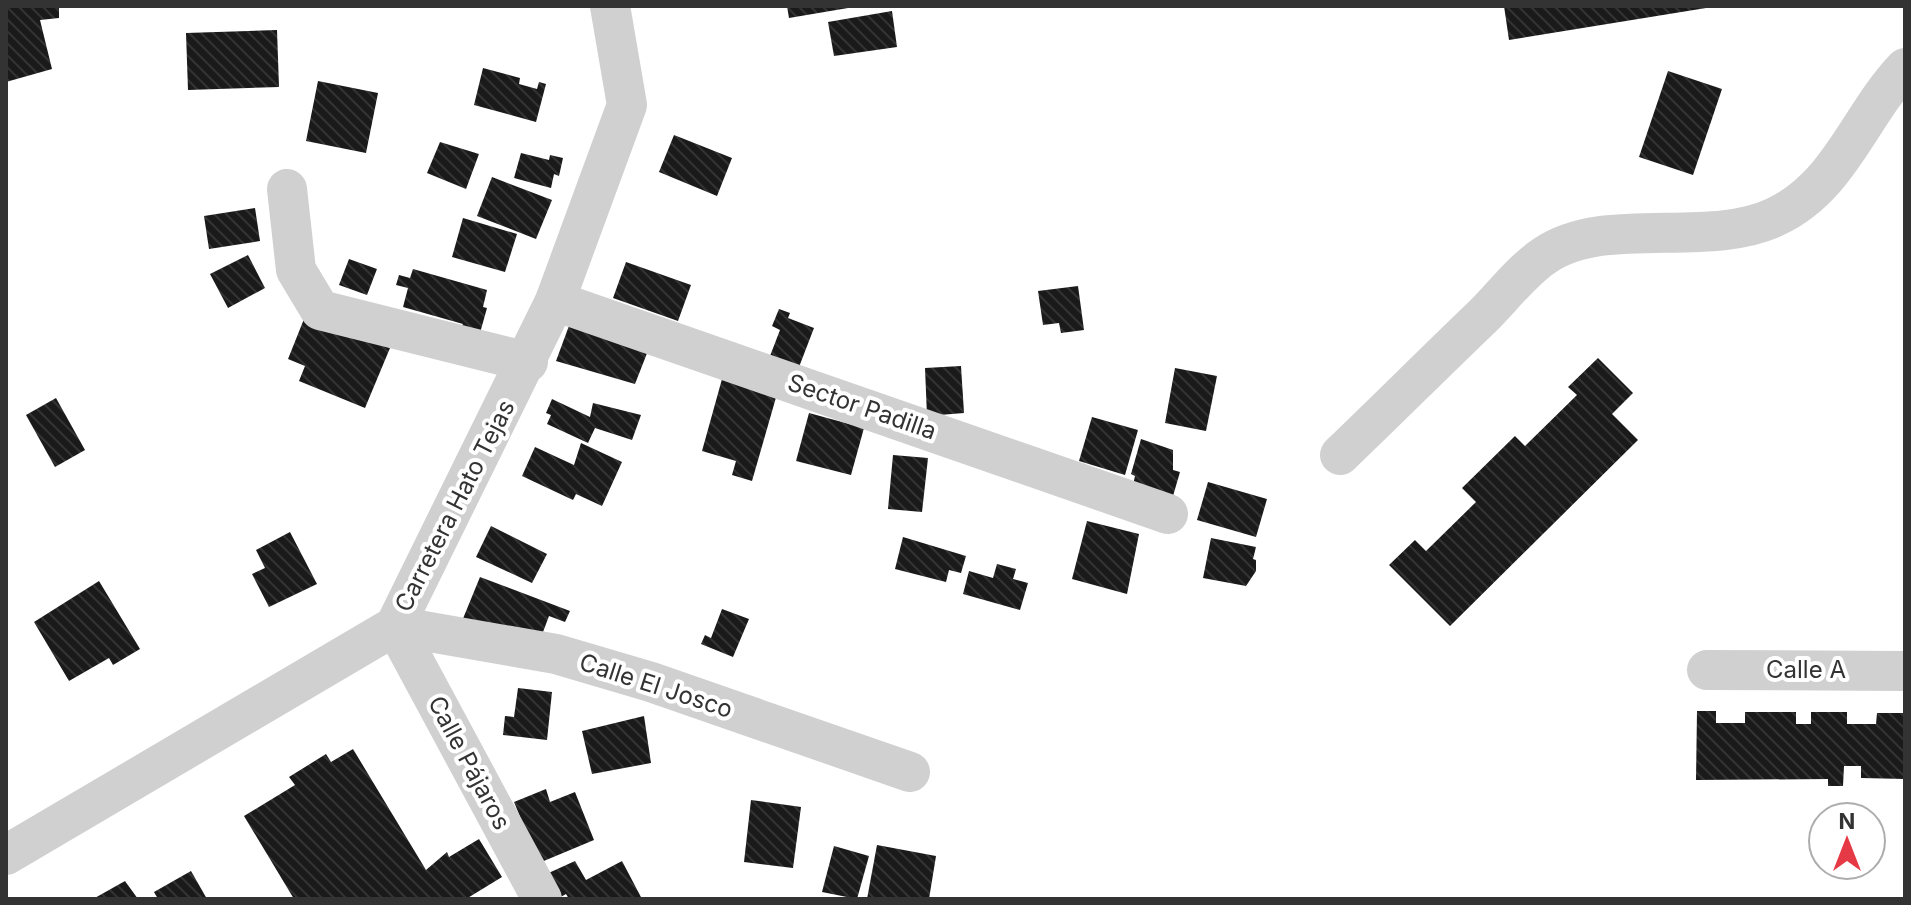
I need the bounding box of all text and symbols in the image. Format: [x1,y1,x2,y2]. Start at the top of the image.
street label: Sector Padilla [784,368,940,446]
street label: Carretera Hato Tejas [389,395,520,616]
street label: Calle El Josco [576,647,736,724]
street label: Calle A [1766,655,1846,684]
street label: Calle Pájaros [422,691,517,835]
north arrow [1807,801,1887,881]
text: N [1839,808,1855,834]

